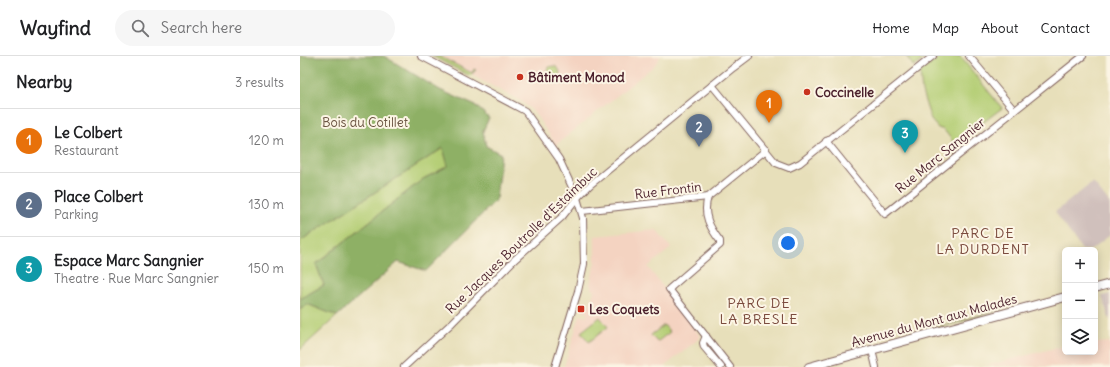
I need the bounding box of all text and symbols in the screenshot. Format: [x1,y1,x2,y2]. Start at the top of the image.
search box [115,10,395,46]
text: Wayfind [20,16,91,40]
icon: search [129,17,151,39]
text: Search here [161,18,242,37]
text: Home [872,19,910,37]
text: Map [932,19,959,37]
text: About [981,19,1019,37]
text: Contact [1041,19,1090,37]
place label: Bâtiment Monod [528,69,625,86]
text: Nearby [16,71,72,93]
marker: Bâtiment Monod [515,72,525,82]
text: 3 results [235,74,284,91]
place label: Coccinelle [815,84,874,101]
marker: Coccinelle [802,87,812,97]
pin: 1 [756,90,782,123]
street label: Rue Marc Sangnier [892,113,989,197]
park label: Bois du Cotillet [322,114,409,131]
pin: 2 [686,114,712,147]
pin: 3 [892,120,918,153]
text: Le Colbert [54,123,122,142]
text: 1 [26,132,32,149]
text: 120 m [249,132,284,149]
text: Restaurant [54,142,119,159]
street label: Rue Jacques Boutrolle d'Estaimbuc [442,163,601,317]
street label: Rue Frontin [634,178,703,203]
text: Place Colbert [54,187,143,206]
text: 2 [25,196,33,213]
text: 130 m [248,196,284,213]
text: Parking [54,206,99,223]
district label: PARC DE LA DURDENT [936,224,1030,258]
your location [778,233,798,253]
map controls [1062,247,1098,355]
button: + [1062,247,1098,283]
text: Espace Marc Sangnier [54,251,204,270]
text: 3 [25,260,33,277]
text: 150 m [248,260,284,277]
text: Theatre · Rue Marc Sangnier [54,270,219,287]
button: − [1062,283,1098,319]
street label: Avenue du Mont aux Malades [849,290,1019,351]
district label: PARC DE LA BRESLE [720,294,798,328]
place label: Les Coquets [589,301,660,318]
marker: Les Coquets [576,304,586,314]
button: layers [1062,319,1098,355]

